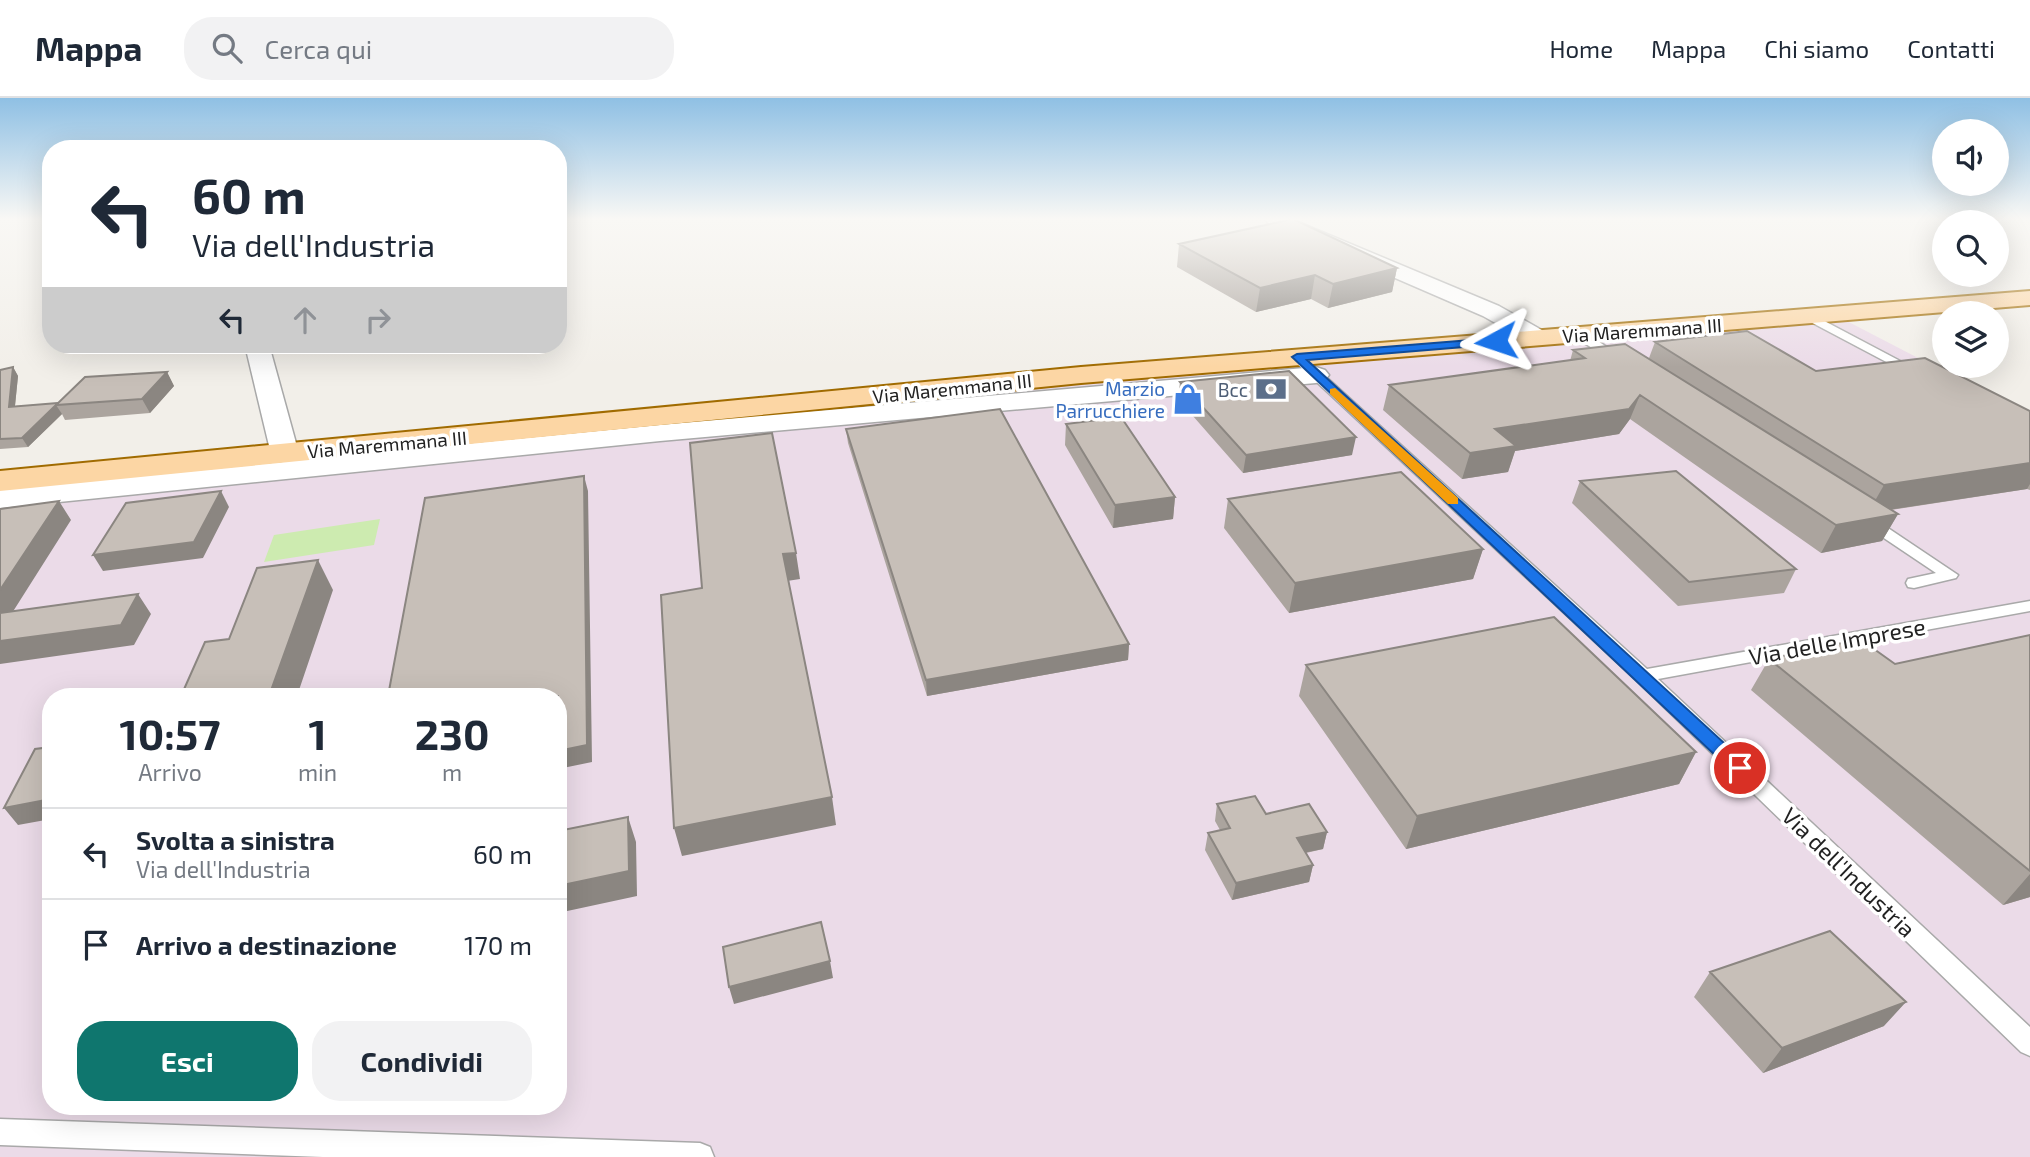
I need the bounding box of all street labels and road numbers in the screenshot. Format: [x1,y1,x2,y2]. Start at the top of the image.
street label: Via Maremmana III [1561,313,1723,347]
street label: Via Maremmana III [871,368,1033,408]
street label: Via Maremmana III [306,426,468,462]
street label: Via delle Imprese [1746,612,1928,670]
street label: Via dell'Industria [1776,801,1922,943]

